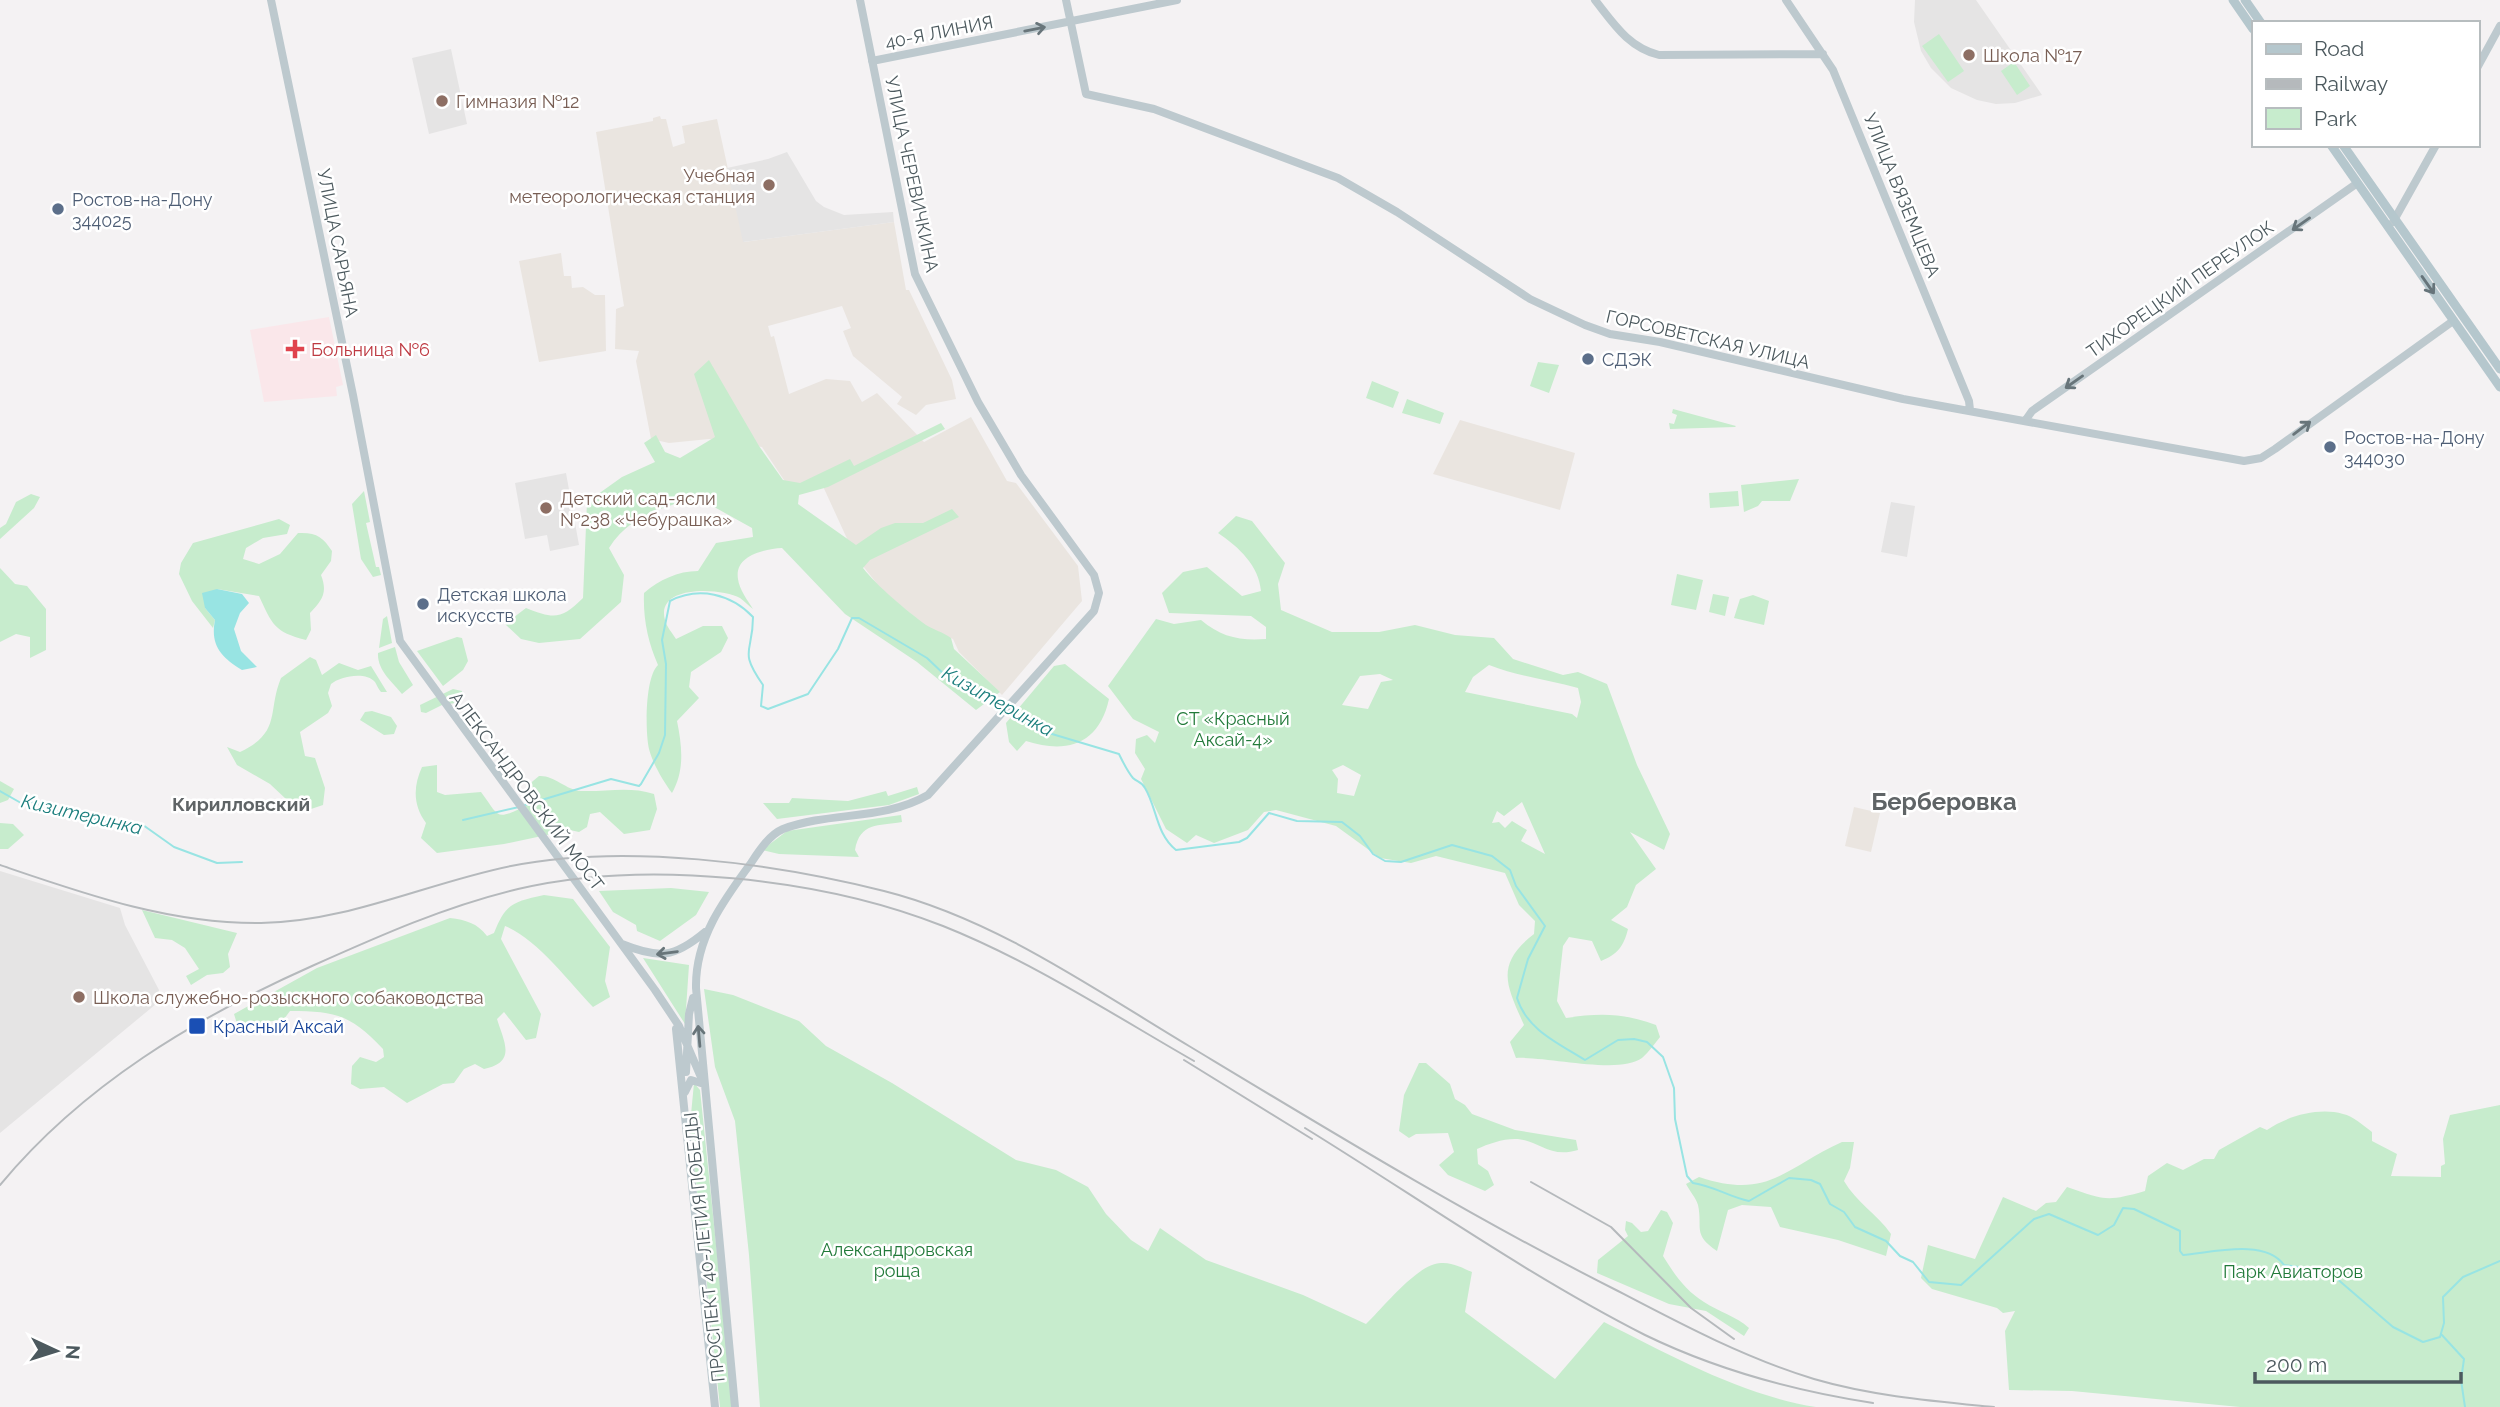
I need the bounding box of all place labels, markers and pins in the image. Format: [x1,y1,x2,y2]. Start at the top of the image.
place label: Школа №17 [1983,45,2082,66]
marker: Школа №17 [1961,47,1977,63]
place label: Гимназия №12 [456,91,579,112]
marker: Гимназия №12 [434,93,450,109]
place label: Учебная метеорологическая станция [509,165,755,207]
marker: Учебная метеорологическая станция [761,177,777,193]
place label: Ростов-на-Дону 344025 [72,189,213,231]
marker: Ростов-на-Дону 344025 [50,201,66,217]
marker: Больница №6 [285,339,305,359]
place label: Больница №6 [311,339,430,360]
place label: СДЭК [1602,349,1652,370]
marker: СДЭК [1580,351,1596,367]
place label: Ростов-на-Дону 344030 [2344,427,2485,469]
marker: Ростов-на-Дону 344030 [2322,439,2338,455]
place label: Детский сад-ясли №238 «Чебурашка» [560,488,732,530]
marker: Детский сад-ясли №238 «Чебурашка» [538,500,554,516]
place label: Детская школа искусств [437,584,567,626]
marker: Детская школа искусств [415,596,431,612]
place label: Школа служебно-розыскного собаководства [93,987,484,1008]
marker: Школа служебно-розыскного собаководства [71,989,87,1005]
marker: Красный Аксай [187,1016,207,1036]
place label: Красный Аксай [213,1016,344,1037]

